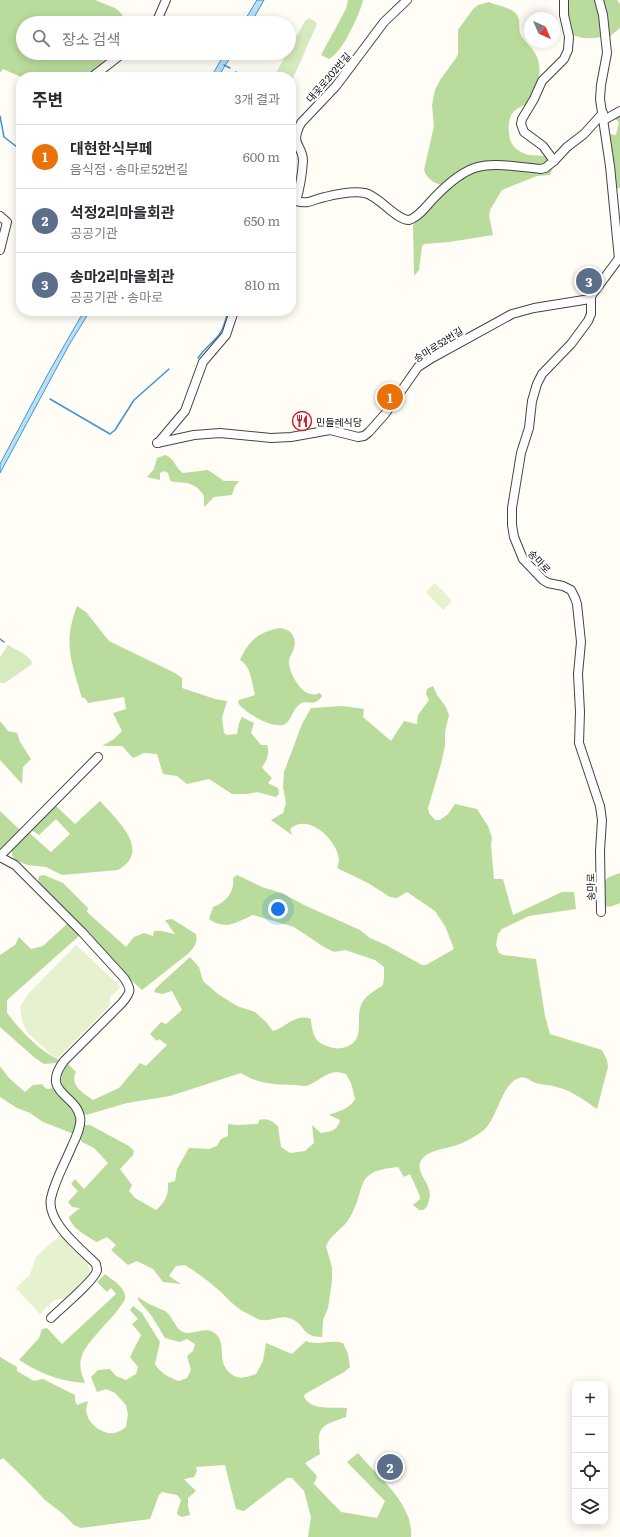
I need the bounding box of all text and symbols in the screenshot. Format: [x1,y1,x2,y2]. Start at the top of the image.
north arrow [524,12,560,48]
search box [16,16,296,60]
icon: search [30,27,52,49]
text: 장소 검색 [62,27,120,50]
street label: 대곶로202번길 [302,49,354,105]
text: 주변 [32,86,63,111]
text: 3개 결과 [234,89,280,108]
text: 대현한식부페 [70,136,153,159]
text: 1 [42,147,48,166]
text: 600 m [243,147,280,166]
text: 음식점 · 송마로52번길 [70,159,188,178]
text: 석정2리마을회관 [70,200,175,223]
text: 2 [42,211,48,230]
text: 650 m [244,211,280,230]
text: 공공기관 [70,223,118,242]
text: 송마2리마을회관 [70,264,175,287]
pin: 3 [576,266,602,296]
text: 3 [41,275,49,294]
text: 810 m [245,275,280,294]
text: 공공기관 · 송마로 [70,287,163,306]
street label: 송마로52번길 [410,323,466,365]
pin: 1 [377,382,403,412]
restaurant icon: 민들레식당 [291,410,313,432]
place label: 민들레식당 [316,414,362,429]
street label: 송마로 [525,546,555,576]
street label: 송마로 [582,873,598,901]
your location [268,899,288,919]
map controls [572,1381,608,1525]
button: + [572,1381,608,1417]
button: − [572,1417,608,1453]
pin: 2 [377,1452,403,1482]
button: locate [572,1453,608,1489]
button: layers [572,1489,608,1525]

